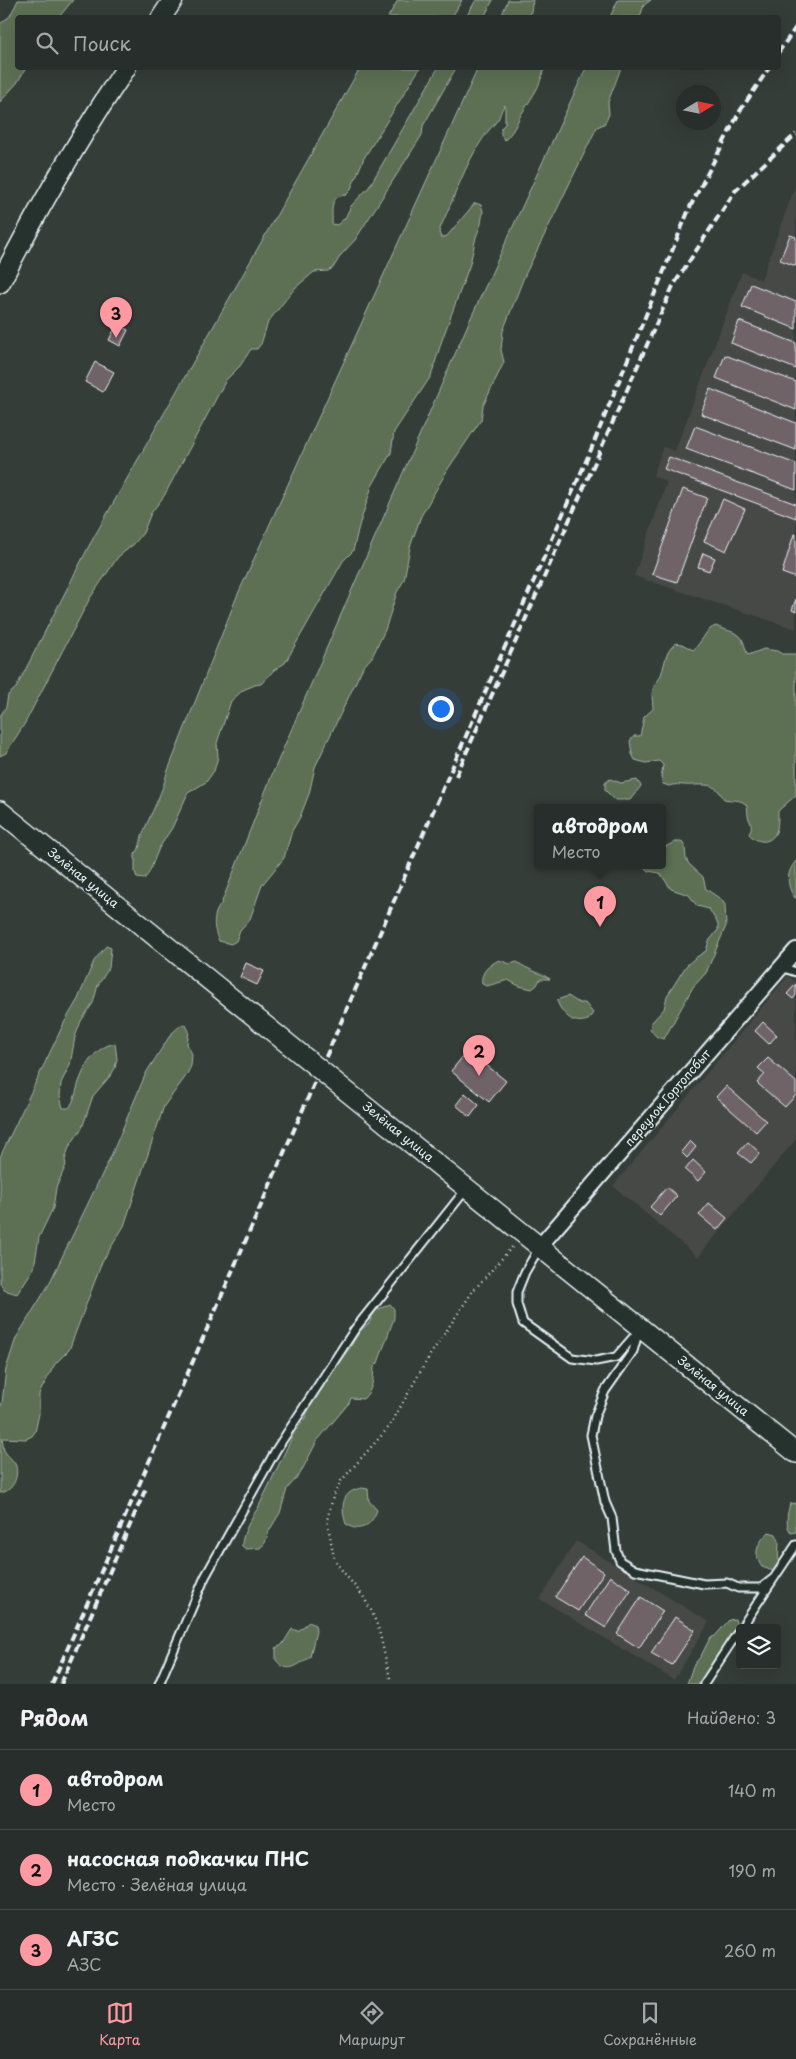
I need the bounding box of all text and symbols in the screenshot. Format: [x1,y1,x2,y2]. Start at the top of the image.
search box [15,15,781,70]
icon: search [33,29,61,57]
text: Поиск [73,29,131,57]
north arrow [676,85,721,130]
pin: 3 [100,297,132,338]
your location [428,696,454,722]
popup [534,804,666,869]
text: автодром [552,811,648,839]
text: Место [552,839,600,863]
street label: Зелёная улица [44,843,123,912]
pin: 1 [584,886,616,927]
pin: 2 [463,1035,495,1076]
street label: переулок Гортопсбыт [620,1045,715,1150]
street label: Зелёная улица [359,1097,438,1166]
street label: Зелёная улица [674,1351,753,1420]
map controls [736,1624,781,1669]
button: layers [736,1624,781,1669]
text: Рядом [20,1701,88,1733]
text: Найдено: 3 [687,1705,776,1729]
text: автодром [67,1764,164,1792]
text: 1 [32,1778,40,1802]
text: 140 m [728,1778,776,1802]
text: Место [67,1792,116,1816]
text: насосная подкачки ПНС [67,1844,309,1872]
text: 2 [30,1858,42,1882]
text: 190 m [728,1858,776,1882]
text: Место · Зелёная улица [67,1872,247,1896]
text: АГЗС [67,1924,119,1952]
text: 3 [31,1938,41,1962]
text: 260 m [724,1938,776,1962]
text: АЗС [67,1952,102,1976]
tab: Карта [99,1999,140,2050]
tab: Маршрут [339,1999,405,2050]
tab: Сохранённые [603,1999,697,2050]

